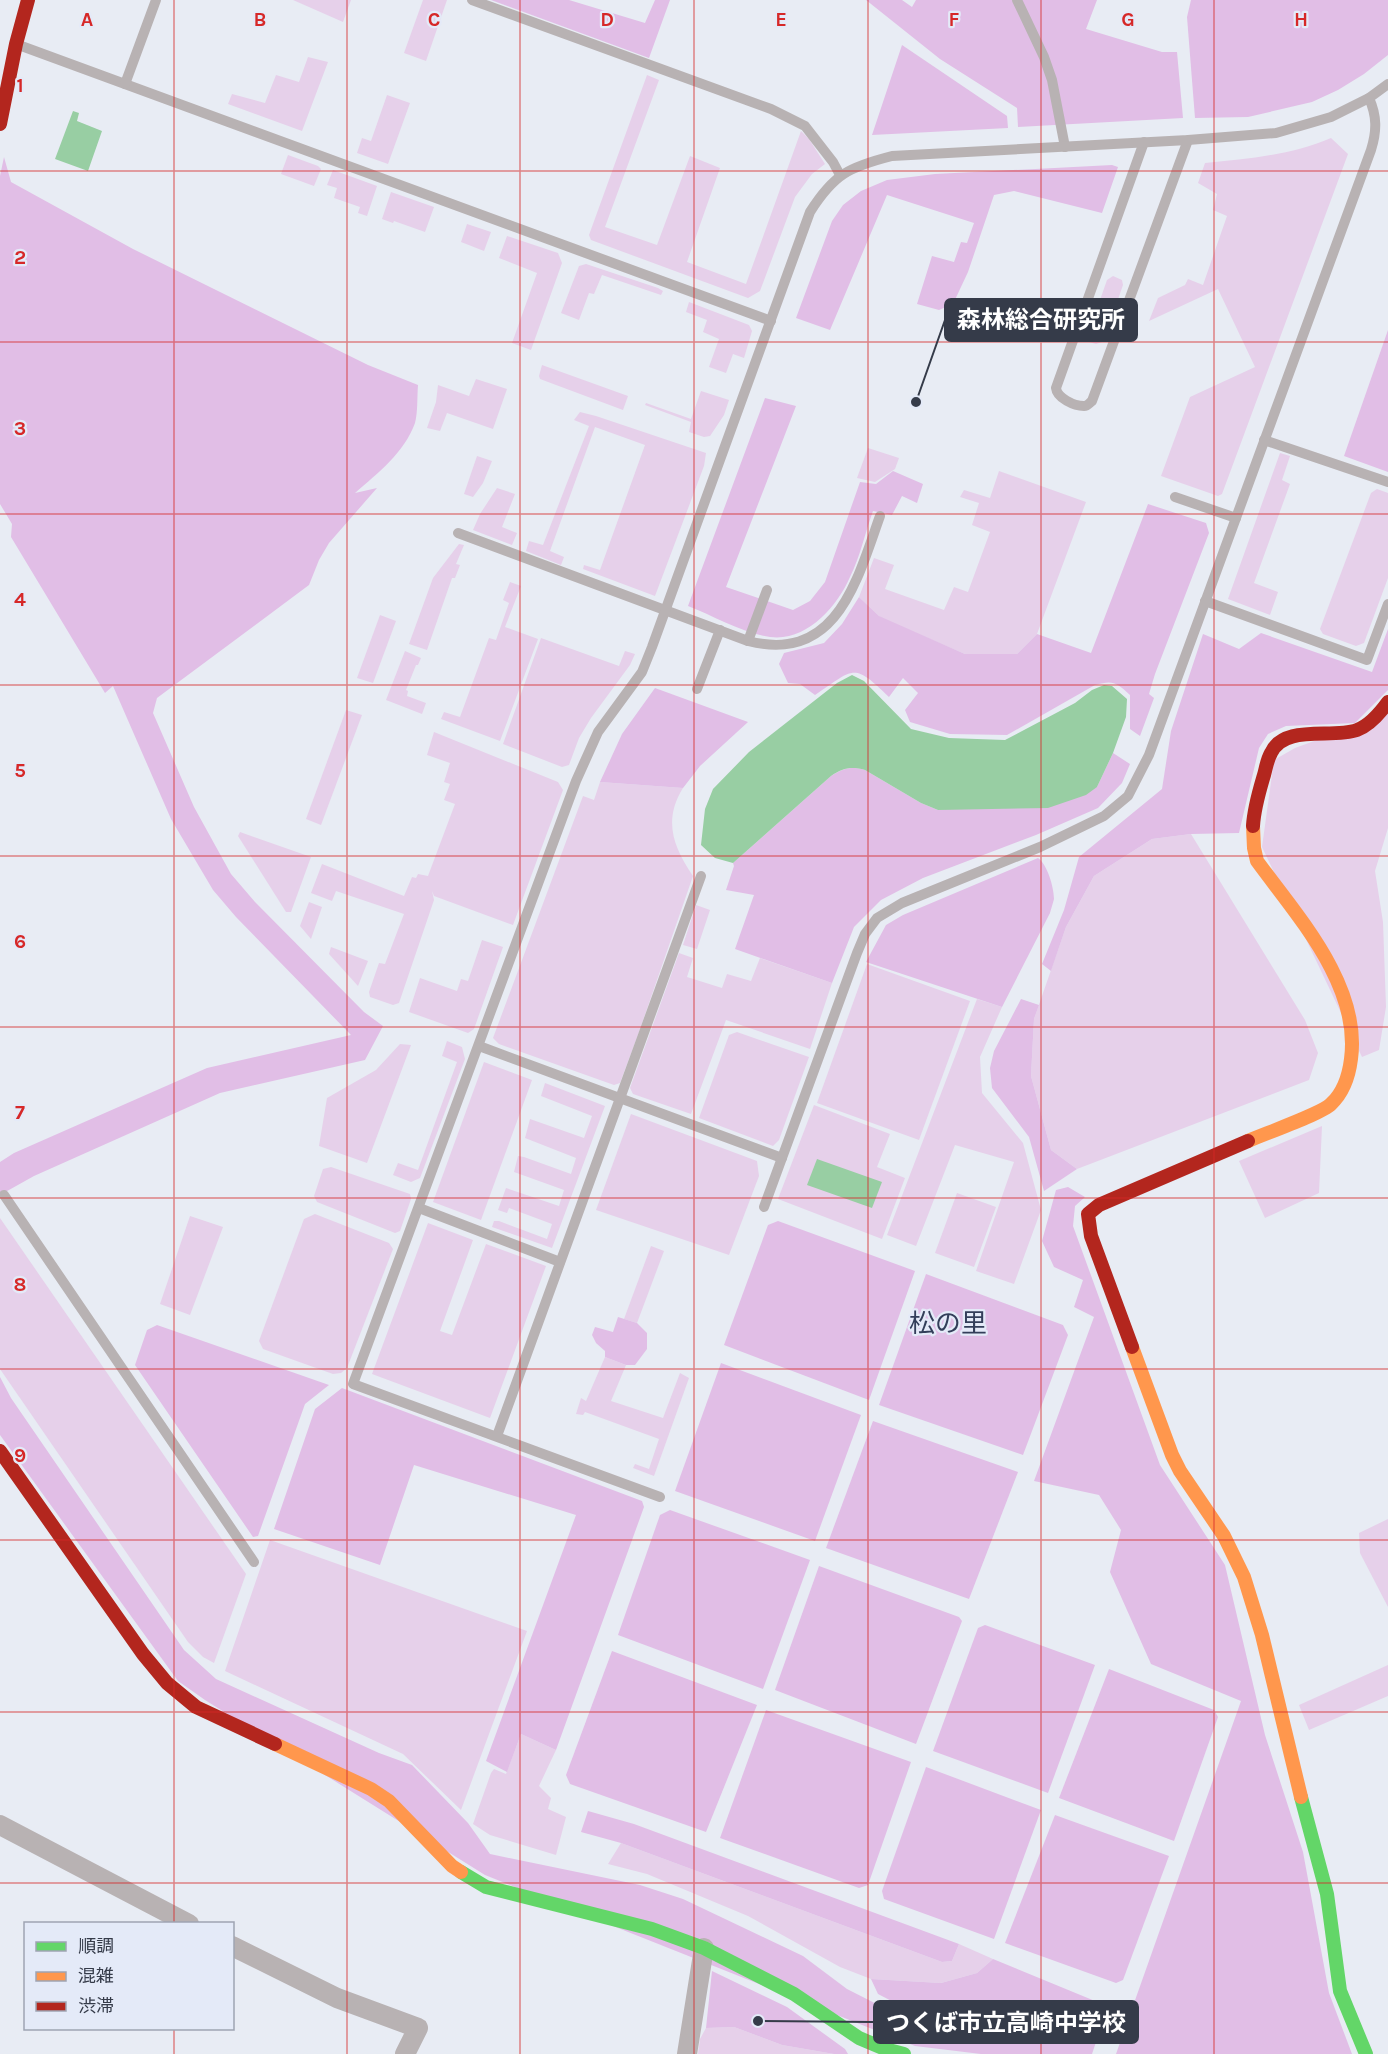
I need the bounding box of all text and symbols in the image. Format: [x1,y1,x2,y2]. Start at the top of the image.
text: A [81,8,94,31]
text: B [254,8,266,31]
text: C [428,8,440,31]
text: D [600,8,614,31]
text: E [775,8,787,31]
text: F [949,8,960,31]
text: G [1121,8,1135,31]
text: H [1294,8,1308,31]
text: 1 [16,74,24,97]
text: 2 [14,246,26,269]
callout: 森林総合研究所 [945,299,1137,341]
text: 森林総合研究所 [957,306,1125,334]
text: 3 [14,417,26,440]
text: 4 [14,588,26,611]
text: 5 [14,759,26,782]
text: 6 [14,930,26,953]
text: 7 [15,1101,25,1124]
text: 8 [14,1273,26,1296]
district label: 松の里 [909,1308,987,1339]
text: 9 [14,1444,26,1467]
legend [24,1922,234,2030]
text: 順調 [78,1935,114,1957]
text: 混雑 [78,1965,114,1987]
text: 渋滞 [78,1995,114,2017]
callout: つくば市立高崎中学校 [874,2001,1138,2043]
text: つくば市立高崎中学校 [886,2009,1126,2037]

